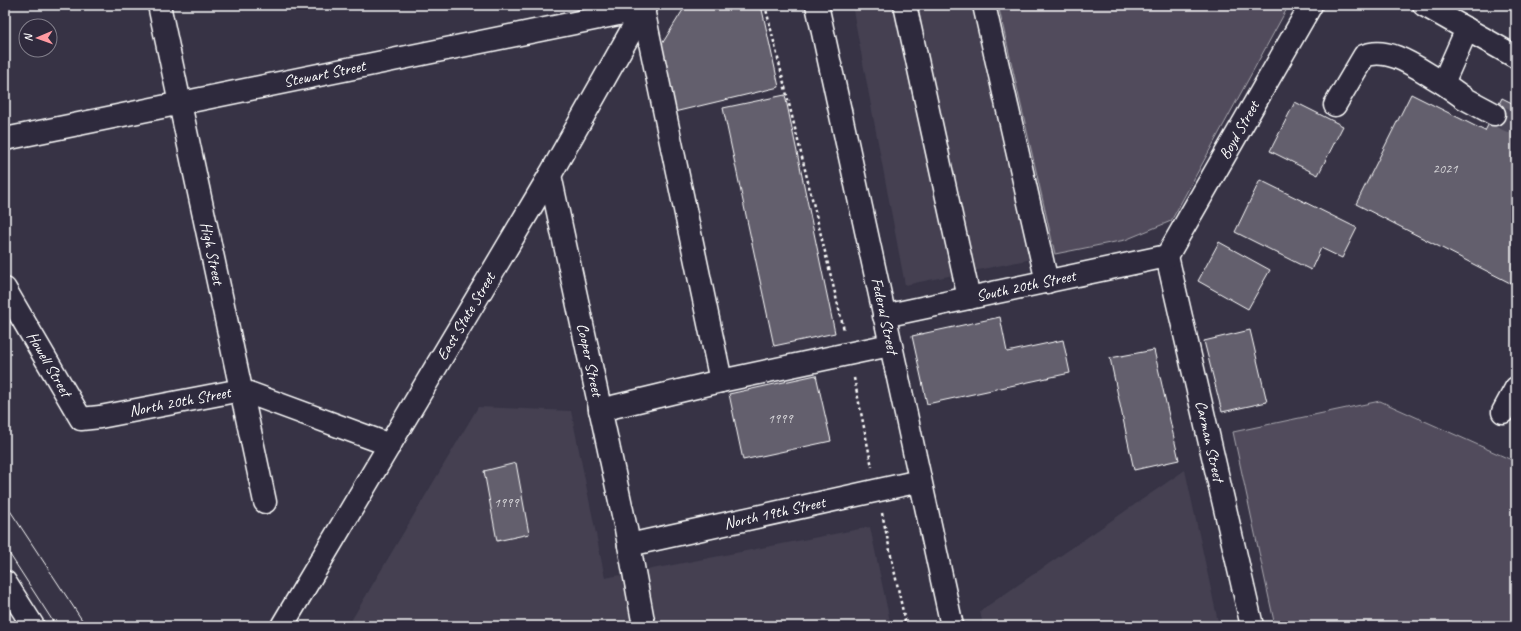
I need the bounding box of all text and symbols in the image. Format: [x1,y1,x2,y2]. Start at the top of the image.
north arrow [18,18,58,58]
text: N [21,33,35,42]
street label: Stewart Street [282,56,369,92]
street label: Boyd Street [1215,96,1265,163]
house number: 2021 [1432,160,1458,177]
street label: High Street [196,220,229,288]
street label: South 20th Street [974,265,1079,306]
street label: East State Street [432,268,501,364]
street label: Federal Street [867,276,903,358]
street label: Cooper Street [572,321,608,400]
street label: Howell Street [22,328,77,403]
street label: North 20th Street [127,382,234,421]
street label: Carman Street [1191,399,1229,486]
house number: 1999 [767,410,794,427]
street label: North 19th Street [722,492,829,534]
house number: 1999 [493,494,520,511]

